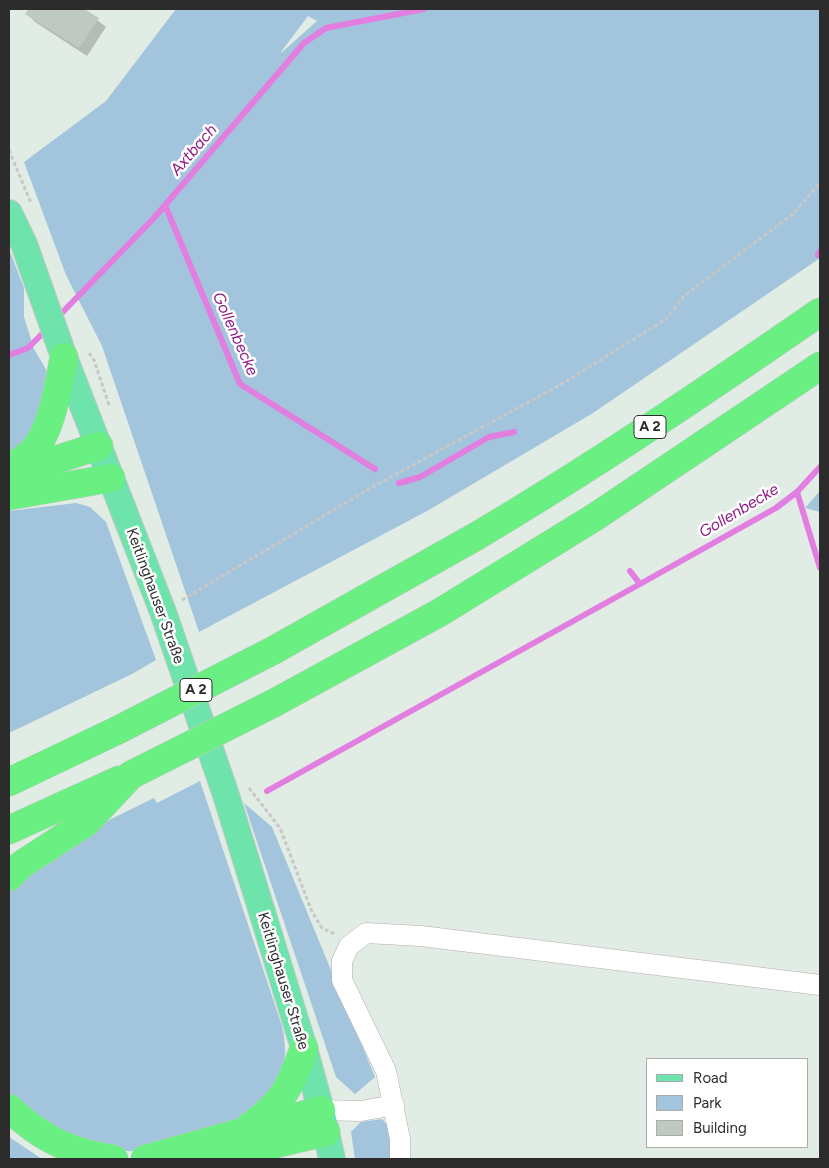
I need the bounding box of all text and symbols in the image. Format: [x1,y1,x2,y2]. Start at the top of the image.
water label: Axtbach [167,121,221,179]
water label: Gollenbecke [208,289,262,379]
road number: A 2 [634,416,666,438]
water label: Gollenbecke [696,480,782,542]
street label: Keitlinghauser Straße [122,526,188,666]
road number: A 2 [180,678,212,702]
street label: Keitlinghauser Straße [254,910,312,1052]
legend [646,1058,809,1148]
text: Road [693,1069,728,1087]
text: Park [693,1094,722,1112]
text: Building [693,1119,747,1137]

